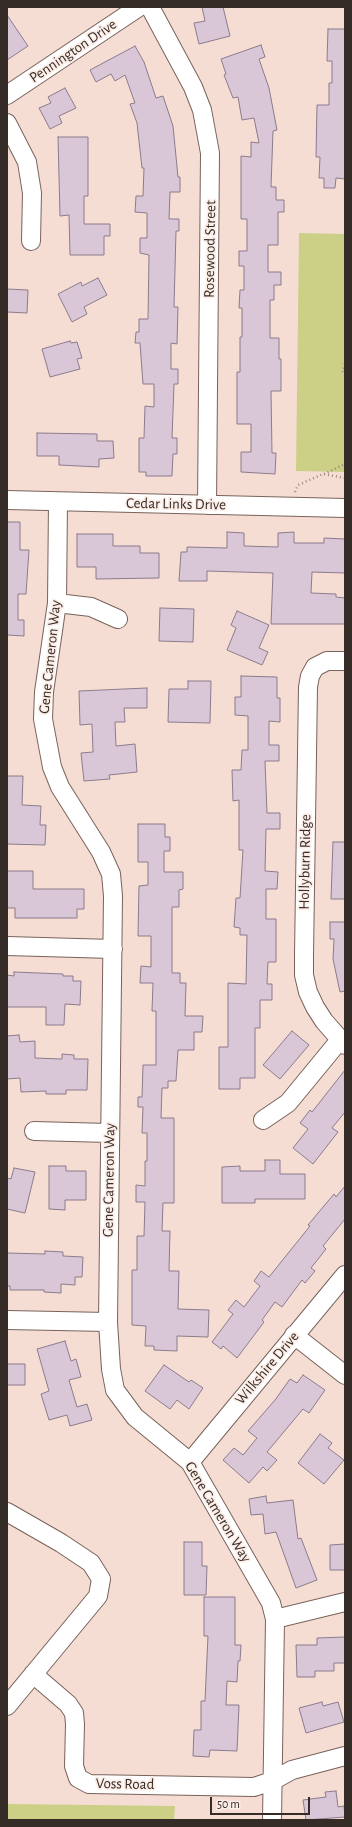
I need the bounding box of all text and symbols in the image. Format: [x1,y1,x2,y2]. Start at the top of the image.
street label: Pennington Drive [26,15,120,87]
street label: Rosewood Street [200,200,220,298]
street label: Cedar Links Drive [126,494,226,514]
street label: Gene Cameron Way [35,599,65,715]
street label: Hollyburn Ridge [295,814,315,910]
street label: Gene Cameron Way [99,1123,119,1237]
street label: Wilkshire Drive [231,1328,303,1408]
street label: Gene Cameron Way [181,1458,255,1566]
street label: Voss Road [96,1774,154,1794]
scale bar [212,1789,312,1815]
text: 50 m [217,1798,240,1810]

